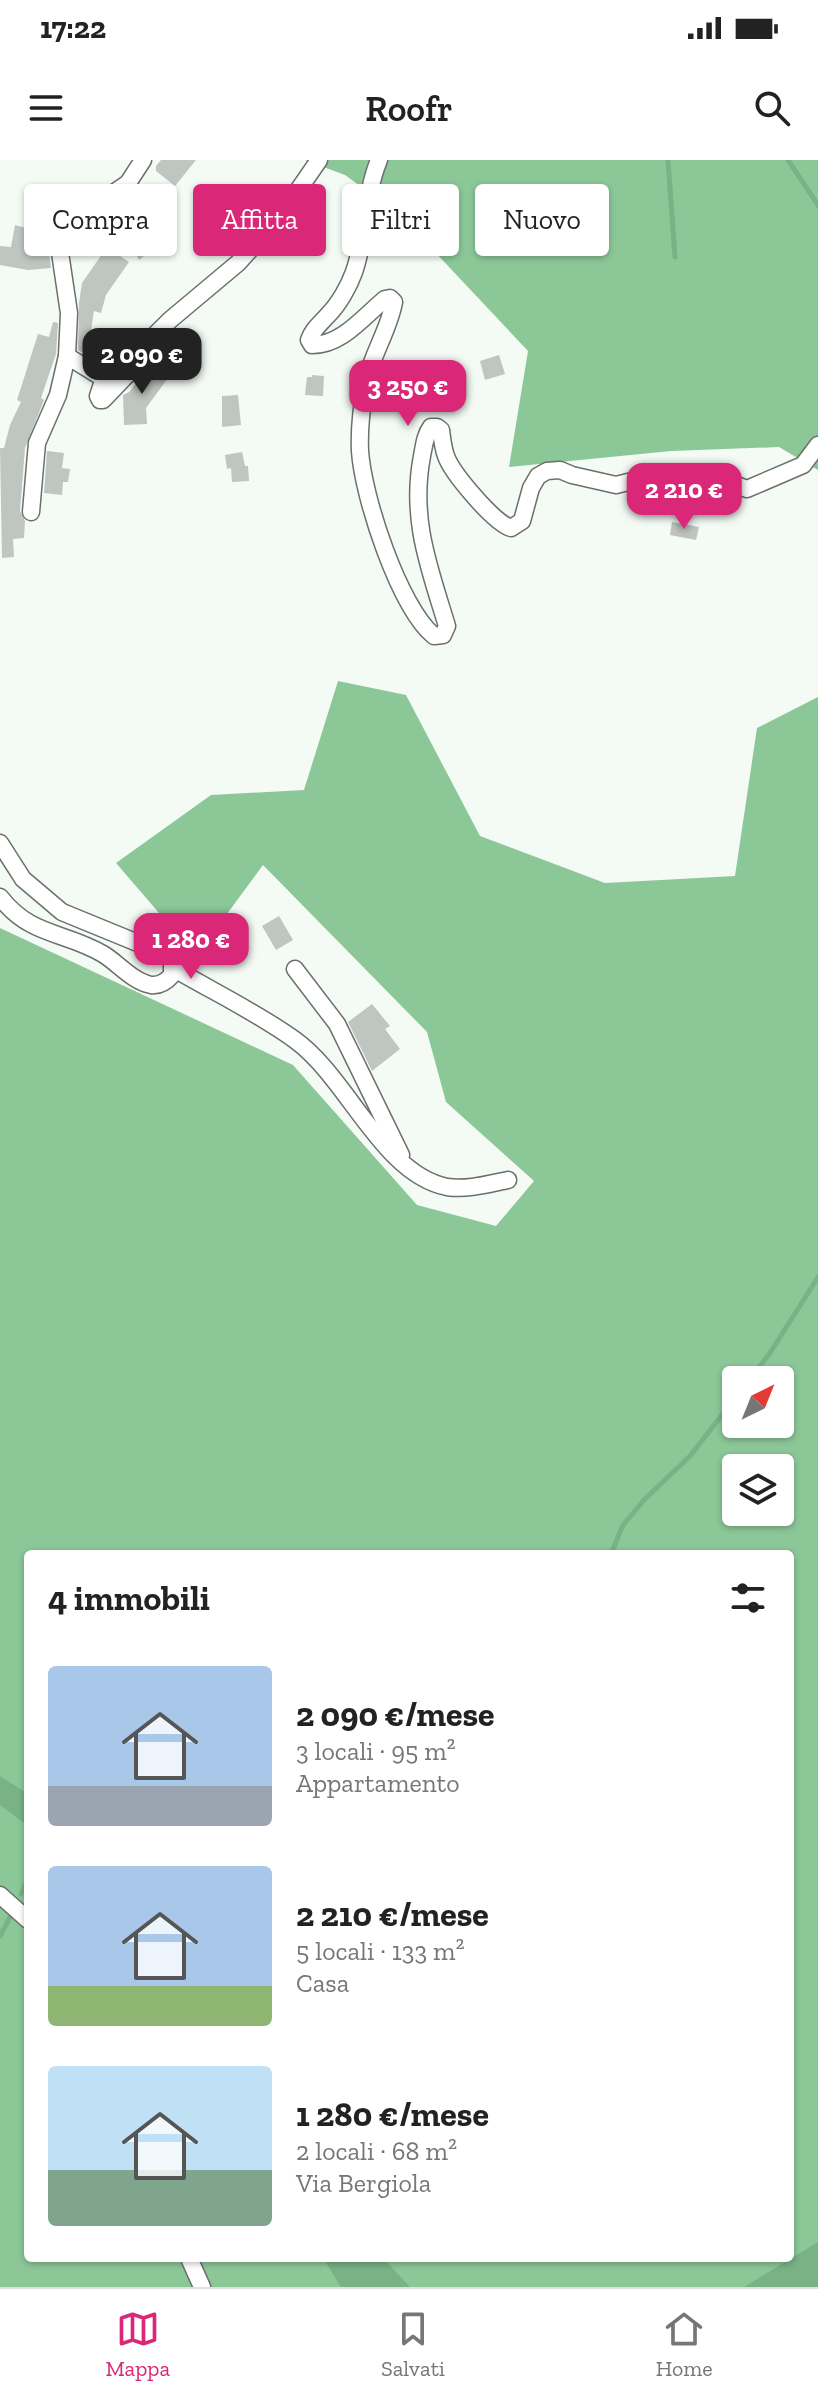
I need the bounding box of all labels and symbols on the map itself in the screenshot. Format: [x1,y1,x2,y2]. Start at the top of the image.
pin: 2 090 € [68,328,216,396]
pin: 3 250 € [334,360,482,428]
pin: 2 210 € [610,463,758,531]
pin: 1 280 € [117,913,265,981]
north arrow [722,1366,794,1438]

